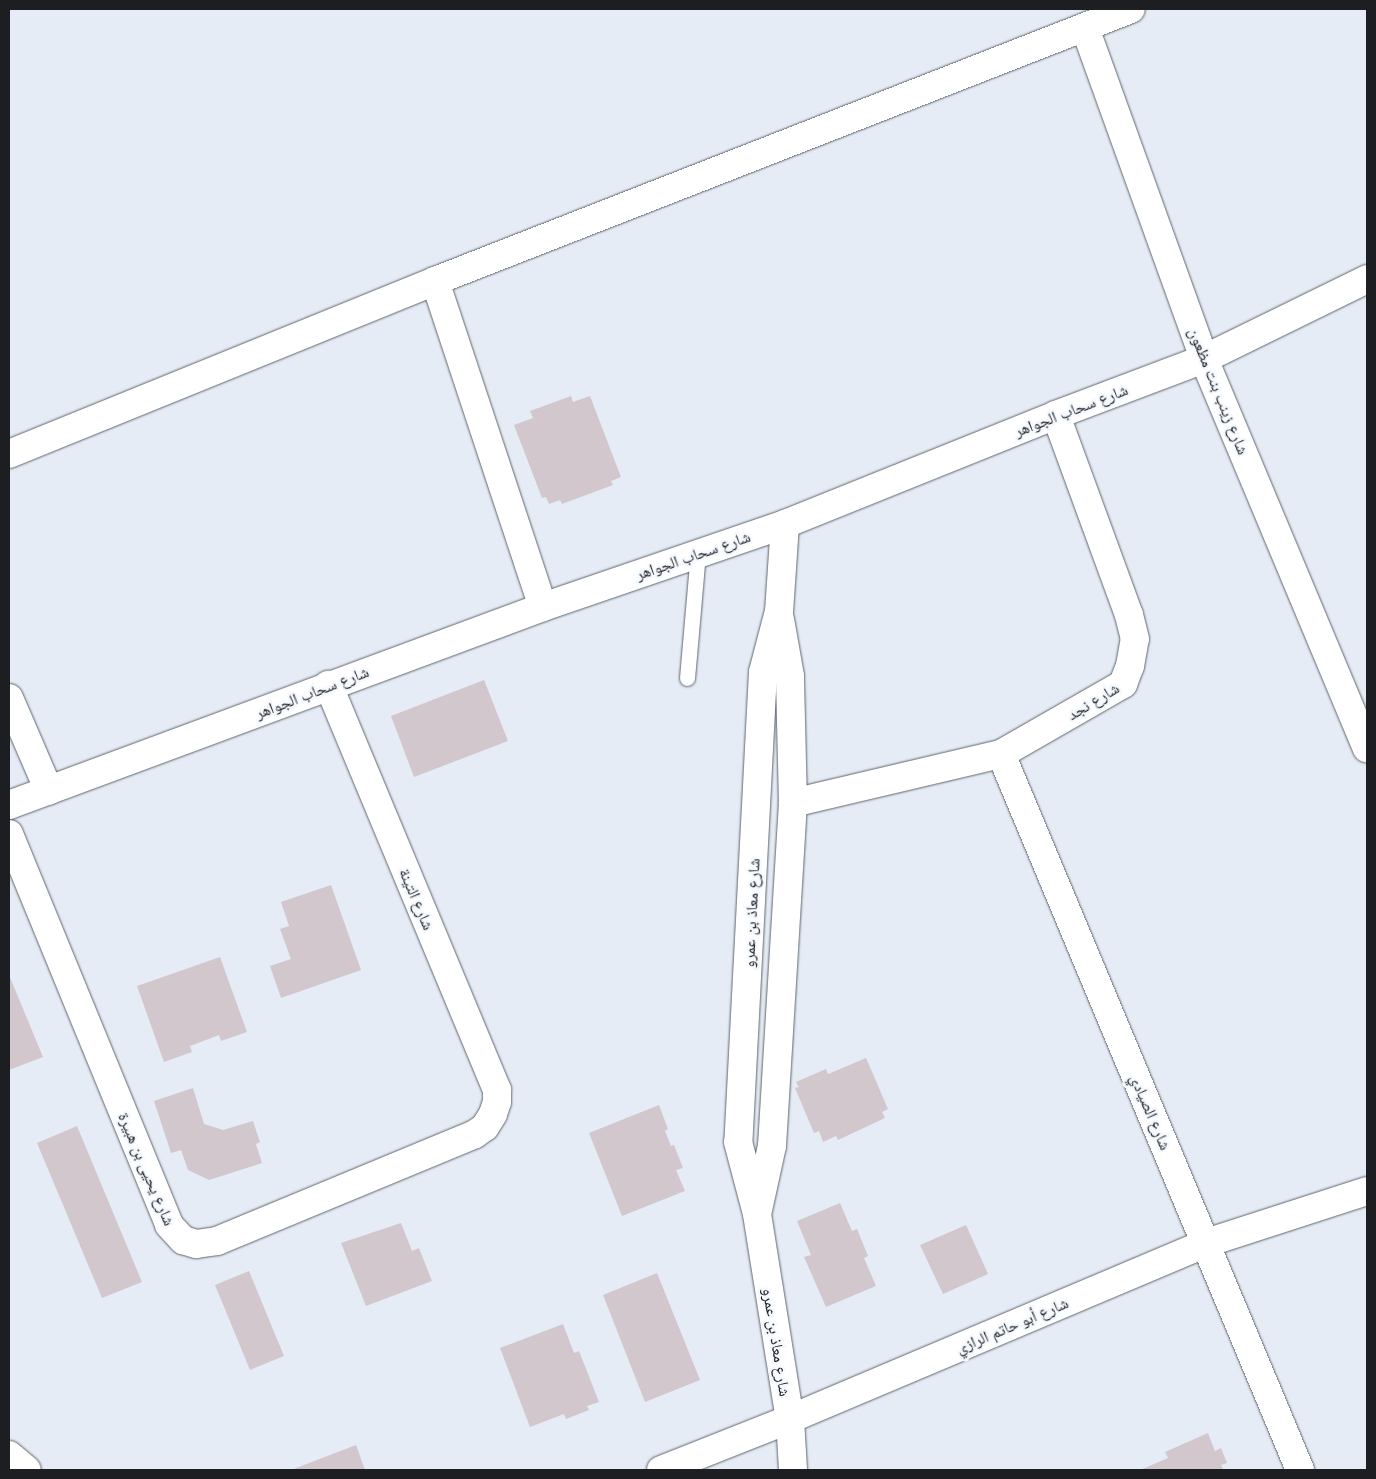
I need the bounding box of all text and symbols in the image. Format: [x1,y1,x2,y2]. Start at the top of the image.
street label: شارع زينب بنت مظعون [1185,325,1253,457]
street label: شارع سحاب الجواهر [1012,380,1130,440]
street label: شارع سحاب الجواهر [633,526,753,584]
street label: شارع سحاب الجواهر [253,662,371,722]
street label: شارع نجد [1064,678,1122,724]
street label: شارع معاذ بن عمرو [739,858,763,968]
street label: شارع التينة [395,865,439,933]
street label: شارع الصيادي [1126,1071,1176,1153]
street label: شارع يحيى بن هبيرة [115,1110,179,1228]
street label: شارع معاذ بن عمرو [759,1286,795,1398]
street label: شارع أبو حاتم الرازي [953,1293,1071,1357]

